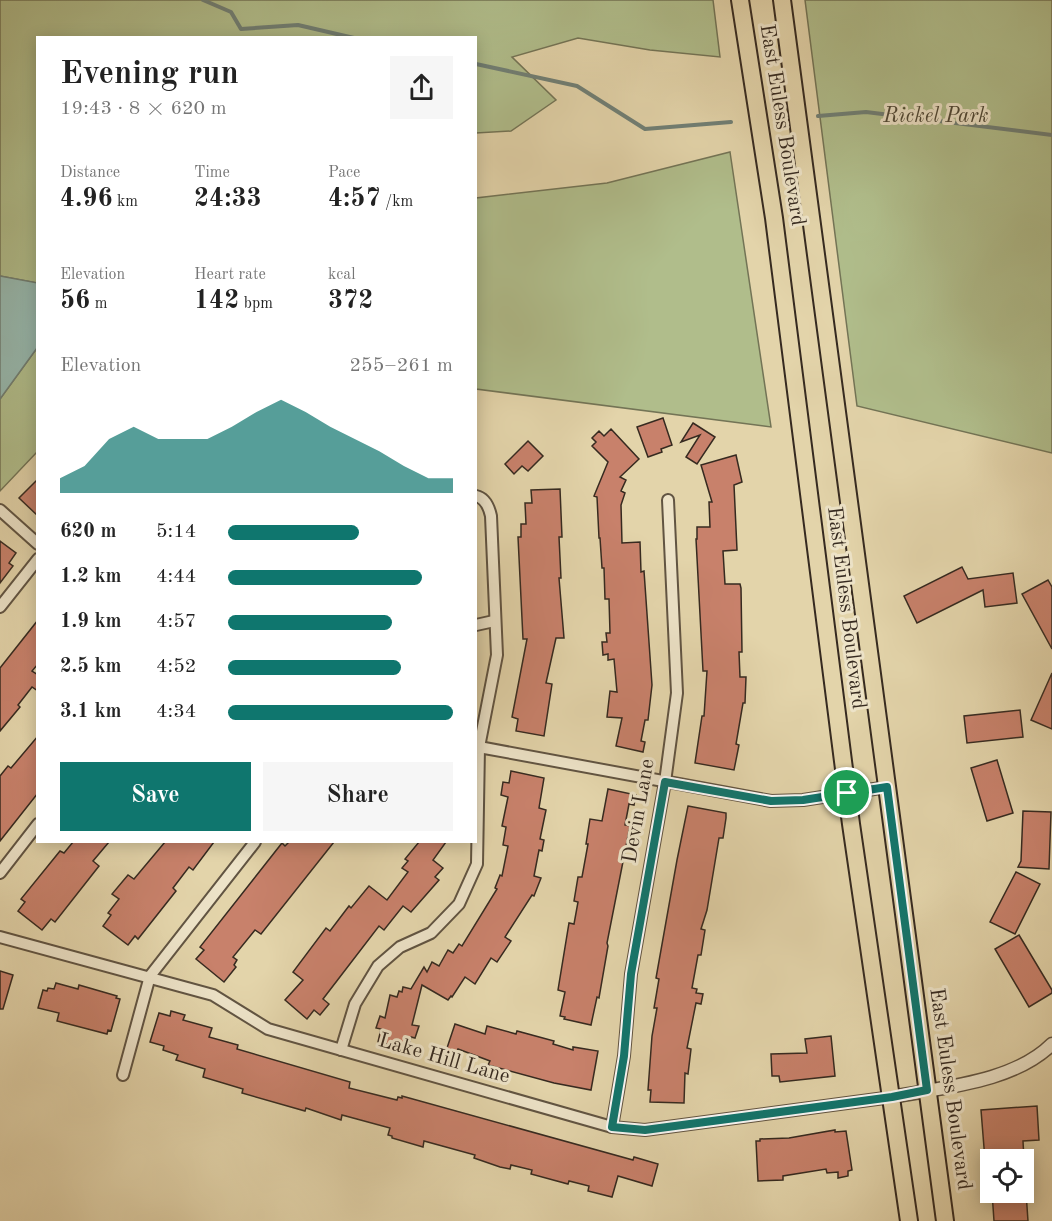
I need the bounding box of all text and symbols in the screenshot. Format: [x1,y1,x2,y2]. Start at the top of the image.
street label: East Euless Boulevard [756,23,808,228]
button: share [390,56,453,119]
text: Evening run [60,58,239,91]
text: 19:43 · 8 × 620 m [60,99,227,119]
park label: Rickel Park [882,106,989,127]
text: Distance [60,165,120,181]
text: Time [194,165,230,181]
text: Pace [328,165,360,181]
text: 4.96 [60,186,113,212]
text: 24:33 [194,186,262,212]
text: 4:57 [328,186,381,212]
text: km [113,194,138,210]
text: /km [381,194,413,210]
text: Elevation [60,267,125,283]
text: Heart rate [194,267,266,283]
text: kcal [328,267,356,283]
text: 56 [60,288,90,314]
text: 142 [194,288,239,314]
text: 372 [328,288,373,314]
text: m [90,296,107,312]
text: bpm [239,296,273,312]
text: Elevation [60,356,141,376]
text: 255–261 m [350,356,453,376]
street label: East Euless Boulevard [823,505,869,711]
text: 620 m [60,522,116,542]
text: 5:14 [156,522,196,542]
text: 1.2 km [60,567,122,587]
text: 4:44 [156,567,196,587]
text: 1.9 km [60,612,122,632]
text: 4:57 [156,612,196,632]
text: 2.5 km [60,657,122,677]
text: 4:52 [156,657,196,677]
text: 3.1 km [60,702,122,722]
text: 4:34 [156,702,196,722]
street label: Devin Lane [619,757,659,865]
button: Save [60,762,251,831]
button: Share [263,762,453,831]
pin [821,767,872,818]
icon: arrive [830,776,863,809]
street label: East Euless Boulevard [925,986,975,1192]
street label: Lake Hill Lane [376,1030,512,1088]
map controls [980,1149,1034,1203]
button: locate [980,1149,1034,1203]

